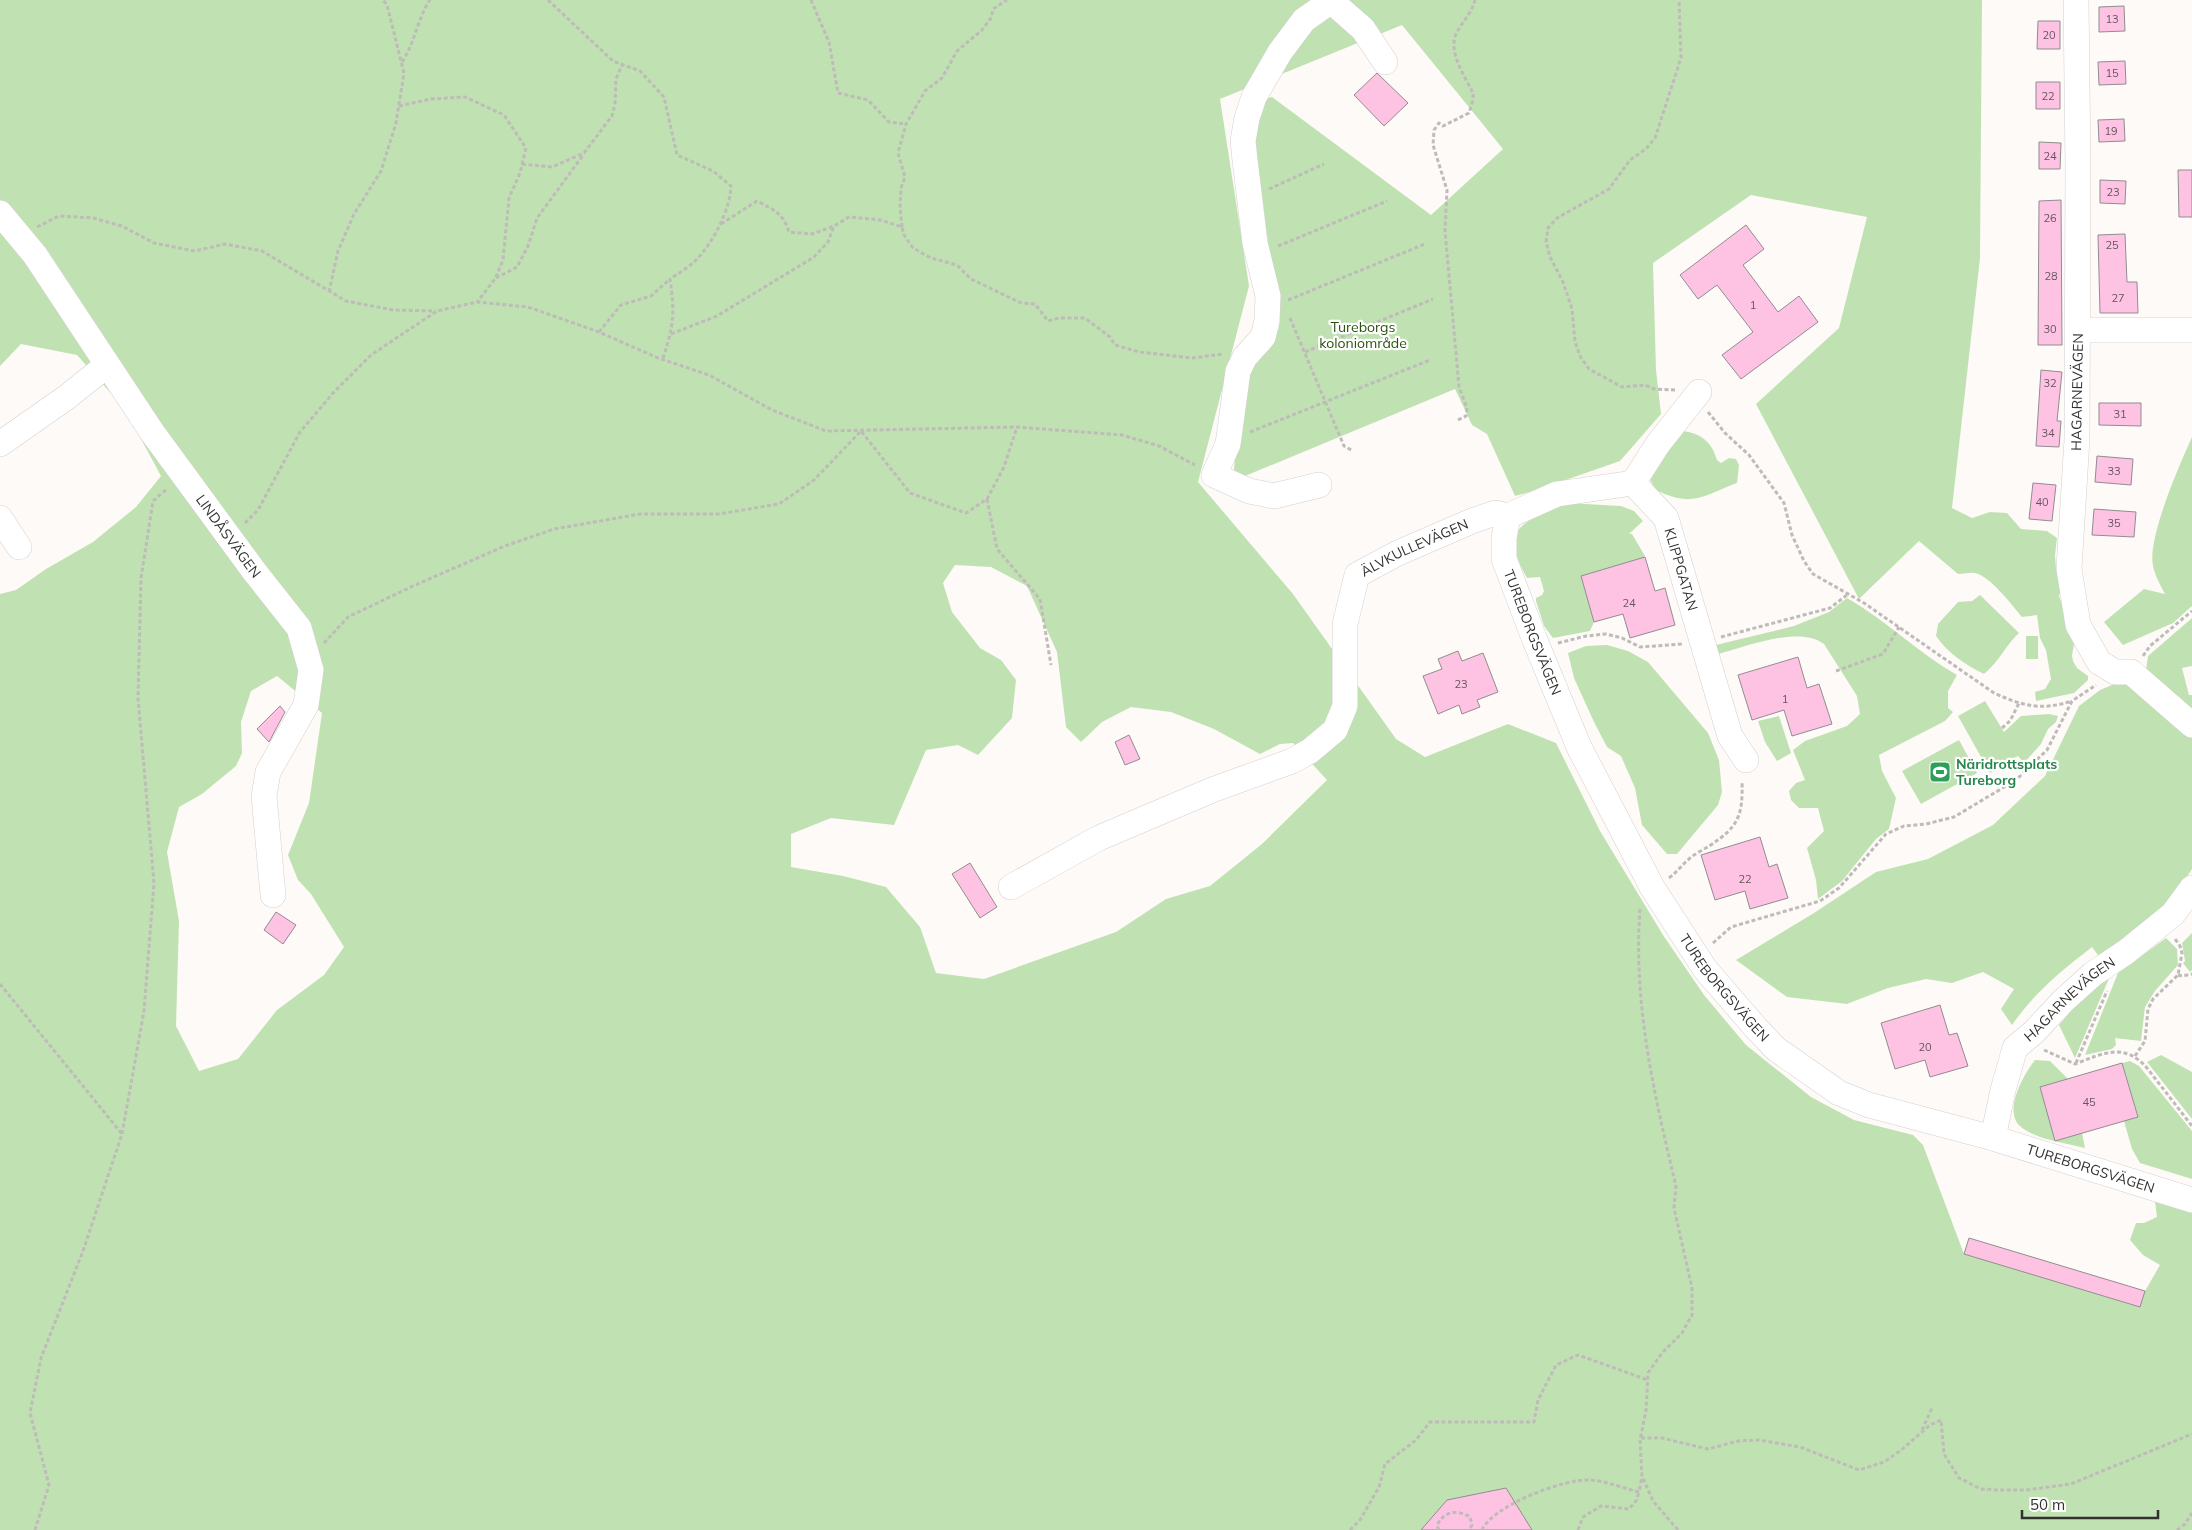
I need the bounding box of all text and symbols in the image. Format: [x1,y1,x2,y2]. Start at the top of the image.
house number: 13 [2105,12,2119,26]
house number: 20 [2042,28,2056,42]
house number: 15 [2105,66,2119,80]
house number: 22 [2041,89,2055,103]
house number: 19 [2104,124,2118,138]
house number: 24 [2043,149,2057,163]
house number: 23 [2106,185,2120,199]
house number: 26 [2043,211,2057,225]
house number: 25 [2105,238,2119,252]
house number: 28 [2044,269,2058,283]
house number: 27 [2111,291,2125,305]
house number: 1 [1750,298,1756,312]
park label: Tureborgs koloniområde [1319,318,1407,352]
house number: 30 [2043,322,2057,336]
street label: HAGARNEVÄGEN [2067,333,2087,451]
house number: 32 [2043,376,2057,390]
house number: 31 [2113,407,2127,421]
house number: 34 [2041,426,2055,440]
house number: 33 [2107,464,2121,478]
street label: LINDÅSVÄGEN [192,491,265,581]
house number: 40 [2035,495,2049,509]
street label: ÄLVKULLEVÄGEN [1357,515,1471,580]
house number: 35 [2107,516,2121,530]
street label: KLIPPGATAN [1660,525,1702,613]
street label: TUREBORGSVÄGEN [1500,567,1566,698]
house number: 24 [1622,596,1636,610]
house number: 23 [1454,677,1468,691]
house number: 1 [1782,692,1788,706]
place label: Näridrottsplats Tureborg [1956,755,2057,789]
sports icon: Näridrottsplats Tureborg [1928,760,1952,784]
house number: 22 [1738,872,1752,886]
street label: TUREBORGSVÄGEN [1676,930,1773,1045]
street label: HAGARNEVÄGEN [2020,953,2118,1046]
house number: 20 [1918,1040,1932,1054]
house number: 45 [2082,1095,2096,1109]
street label: TUREBORGSVÄGEN [2024,1140,2157,1197]
scale bar [2022,1488,2158,1520]
text: 50 m [2030,1495,2065,1514]

